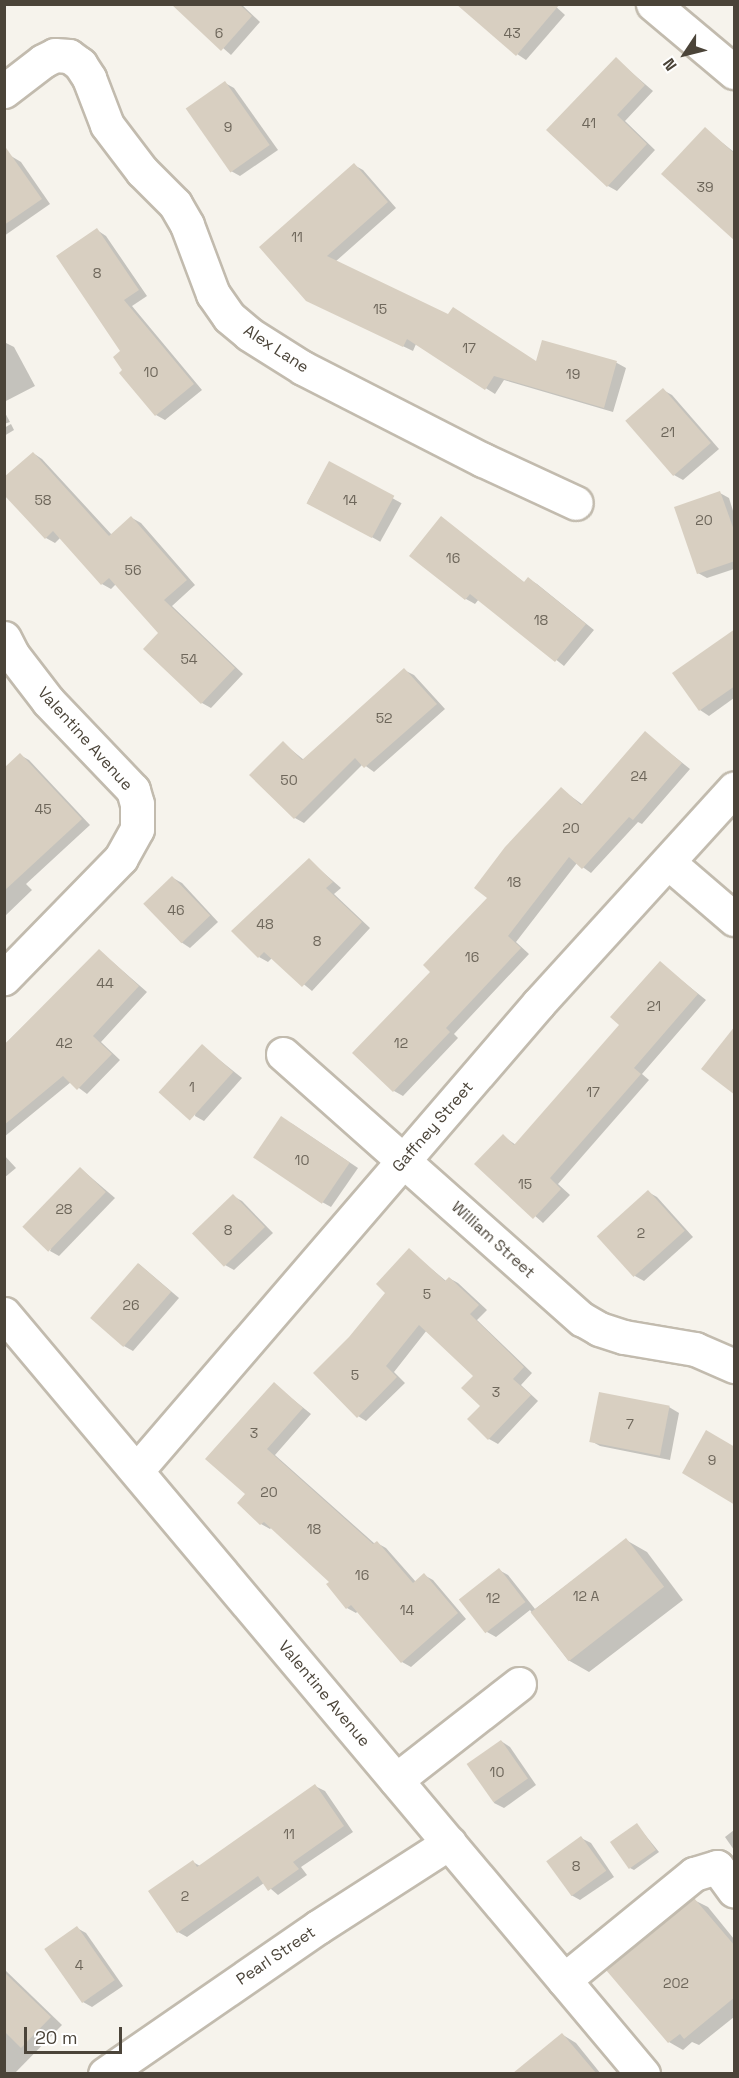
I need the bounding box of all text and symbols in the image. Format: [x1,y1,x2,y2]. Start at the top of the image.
north arrow [655,24,715,84]
house number: 6 [215,25,223,41]
house number: 43 [503,25,521,41]
text: N [658,54,682,75]
house number: 41 [582,115,596,131]
house number: 9 [224,119,232,135]
house number: 39 [696,179,714,195]
house number: 11 [291,229,303,245]
house number: 8 [93,265,101,281]
house number: 15 [373,301,387,317]
street label: Alex Lane [240,321,312,377]
house number: 17 [462,340,476,356]
house number: 10 [144,364,158,380]
house number: 19 [566,366,580,382]
house number: 21 [661,424,675,440]
house number: 58 [34,492,52,508]
house number: 14 [343,492,357,508]
house number: 20 [695,512,713,528]
house number: 16 [446,550,460,566]
house number: 56 [125,562,141,578]
house number: 18 [534,612,548,628]
house number: 54 [180,651,198,667]
street label: Valentine Avenue [33,683,137,795]
house number: 52 [376,710,392,726]
house number: 24 [631,768,647,784]
house number: 50 [280,772,298,788]
house number: 45 [34,801,52,817]
house number: 20 [562,820,580,836]
house number: 18 [507,874,521,890]
house number: 46 [167,902,185,918]
house number: 48 [256,916,274,932]
house number: 8 [313,933,321,949]
house number: 16 [465,949,479,965]
house number: 44 [96,975,114,991]
house number: 21 [647,998,661,1014]
house number: 42 [55,1035,73,1051]
house number: 12 [394,1035,408,1051]
street label: Gaffney Street [389,1078,477,1176]
house number: 1 [189,1079,195,1095]
house number: 17 [586,1084,600,1100]
house number: 10 [295,1152,309,1168]
house number: 15 [518,1176,532,1192]
street label: William Street [447,1198,539,1282]
house number: 28 [55,1201,73,1217]
house number: 8 [224,1222,232,1238]
house number: 2 [637,1225,645,1241]
house number: 5 [423,1286,431,1302]
house number: 26 [122,1297,140,1313]
house number: 5 [351,1367,359,1383]
house number: 3 [492,1384,500,1400]
house number: 7 [626,1416,634,1432]
house number: 3 [250,1425,258,1441]
house number: 9 [708,1452,716,1468]
house number: 20 [260,1484,278,1500]
house number: 18 [307,1521,321,1537]
house number: 16 [355,1567,369,1583]
house number: 12 A [573,1588,599,1604]
house number: 12 [486,1590,500,1606]
house number: 14 [400,1602,414,1618]
street label: Valentine Avenue [274,1637,374,1751]
house number: 10 [490,1764,504,1780]
house number: 11 [283,1826,295,1842]
house number: 8 [572,1858,580,1874]
house number: 2 [181,1888,189,1904]
street label: Pearl Street [233,1923,319,1989]
house number: 4 [75,1957,83,1973]
house number: 202 [663,1975,689,1991]
scale bar [27,2015,124,2053]
text: 20 m [35,2026,78,2049]

